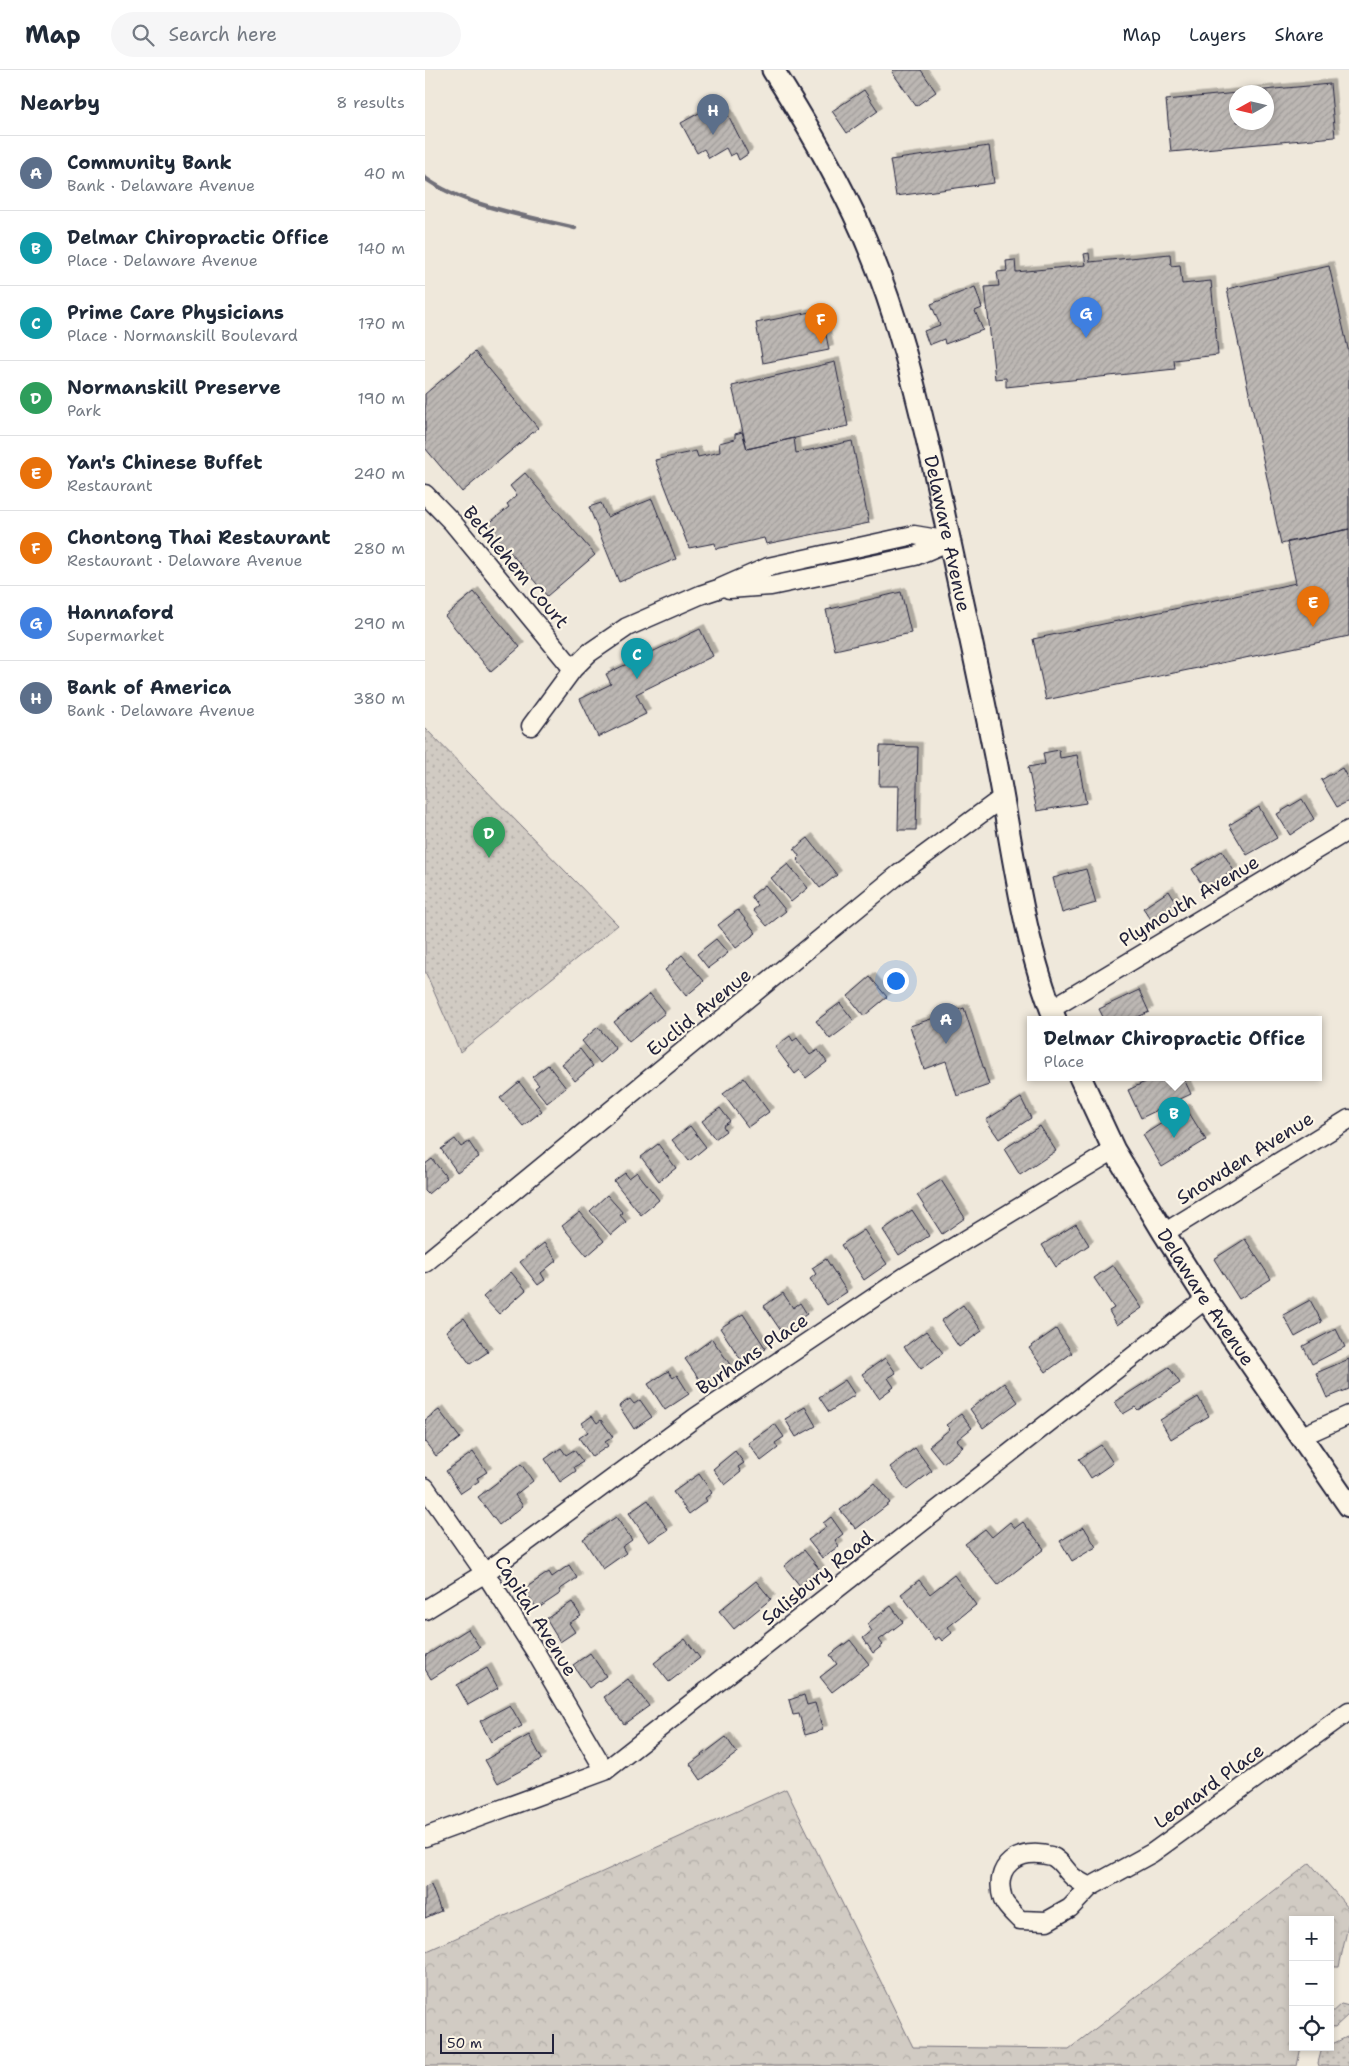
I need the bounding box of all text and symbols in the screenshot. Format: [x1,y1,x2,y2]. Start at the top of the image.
search box [111,12,461,57]
text: Map [25,19,81,51]
icon: search [129,21,157,49]
text: Search here [169,22,277,47]
text: Map [1123,23,1161,47]
text: Layers [1189,23,1246,47]
text: Share [1274,23,1324,47]
north arrow [1229,85,1274,130]
text: Nearby [20,89,100,117]
text: 8 results [336,92,405,113]
pin: H [697,94,729,135]
text: Community Bank [67,150,232,175]
text: A [30,163,42,184]
text: 40 m [363,163,405,184]
text: Bank · Delaware Avenue [67,175,255,196]
text: Delmar Chiropractic Office [67,225,329,250]
text: B [31,238,41,259]
text: 140 m [358,238,405,259]
text: Place · Delaware Avenue [67,250,258,271]
pin: G [1070,297,1102,338]
text: Prime Care Physicians [67,300,284,325]
pin: F [805,303,837,344]
text: C [31,313,41,334]
text: 170 m [358,313,405,334]
text: Place · Normanskill Boulevard [67,325,298,346]
text: Normanskill Preserve [67,375,281,400]
text: D [30,388,42,409]
text: 190 m [358,388,405,409]
text: Park [67,400,101,421]
text: Yan's Chinese Buffet [67,450,262,475]
street label: Delaware Avenue [919,453,977,614]
text: E [31,463,41,484]
text: 240 m [353,463,405,484]
text: Restaurant [67,475,153,496]
street label: Bethlehem Court [457,500,575,634]
text: Chontong Thai Restaurant [67,525,331,550]
text: F [31,538,41,559]
text: 280 m [353,538,405,559]
text: Restaurant · Delaware Avenue [67,550,303,571]
pin: E [1297,586,1329,627]
text: Hannaford [67,600,174,625]
text: G [30,613,42,634]
text: 290 m [353,613,405,634]
text: Supermarket [67,625,164,646]
pin: C [621,638,653,679]
text: Bank of America [67,675,231,700]
text: H [30,688,42,709]
text: 380 m [353,688,405,709]
text: Bank · Delaware Avenue [67,700,255,721]
pin: D [473,817,505,858]
street label: Plymouth Avenue [1114,849,1264,953]
street label: Euclid Avenue [642,962,756,1062]
your location [883,968,909,994]
pin: A [930,1003,962,1044]
popup [1027,1016,1322,1081]
text: Delmar Chiropractic Office [1044,1026,1305,1051]
text: Place [1044,1051,1084,1072]
pin: B [1158,1097,1190,1138]
street label: Snowden Avenue [1172,1106,1318,1210]
street label: Delaware Avenue [1152,1223,1261,1371]
street label: Burhans Place [691,1307,813,1401]
street label: Salisbury Road [756,1525,878,1631]
street label: Capital Avenue [489,1551,583,1681]
street label: Leonard Place [1149,1738,1269,1834]
map controls [1289,1916,1334,2051]
button: + [1289,1916,1334,1961]
button: − [1289,1961,1334,2006]
button: locate [1289,2006,1334,2051]
scale bar [440,2031,554,2054]
text: 50 m [447,2034,482,2052]

